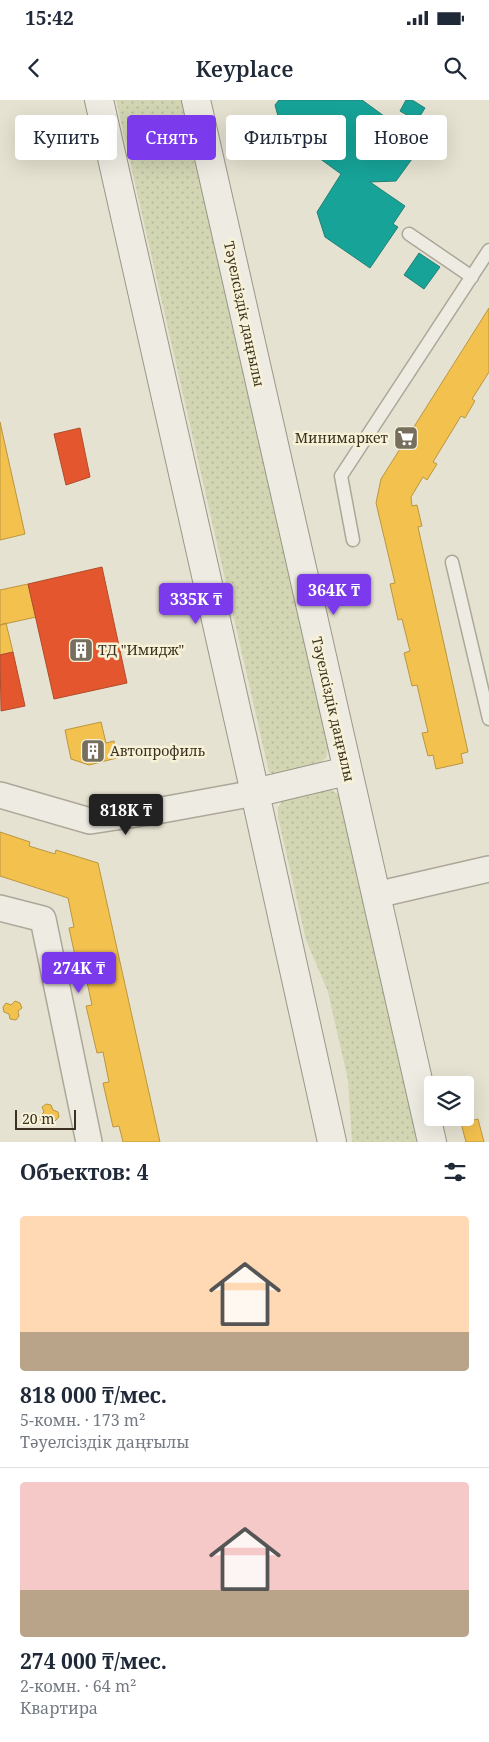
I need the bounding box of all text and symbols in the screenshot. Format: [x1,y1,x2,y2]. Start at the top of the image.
text: 15:42 [25,5,74,31]
text: Keyplace [195,53,294,83]
icon: back [20,54,48,82]
icon: search [441,54,469,82]
chip: Купить [15,115,117,160]
chip: Снять [127,115,216,160]
chip: Фильтры [226,115,346,160]
chip: Новое [356,115,447,160]
street label: Тәуелсіздік даңғылы [220,239,269,388]
supermarket icon: Минимаркет [393,425,419,451]
place label: Минимаркет [295,428,389,447]
pin: 364K ₸ [293,574,375,616]
text: 364K ₸ [308,579,360,601]
pin: 335K ₸ [155,582,237,625]
text: 335K ₸ [170,588,222,610]
street label: Тәуелсіздік даңғылы [308,635,359,783]
building icon: ТД "Имидж" [68,637,94,663]
place label: ТД "Имидж" [98,640,184,659]
building icon: Автопрофиль [80,738,106,764]
place label: Автопрофиль [110,741,206,760]
pin: 818K ₸ [85,794,167,836]
text: 818K ₸ [100,799,152,821]
pin: 274K ₸ [38,952,120,994]
text: 274K ₸ [53,957,105,979]
map controls [424,1076,474,1126]
button: layers [424,1076,474,1126]
scale bar [15,1107,76,1130]
text: 20 m [22,1109,55,1128]
text: Объектов: 4 [20,1158,149,1186]
icon: filters [441,1158,469,1186]
icon: home [200,1249,290,1339]
text: 818 000 ₸/мес. [20,1381,167,1409]
text: 5-комн. · 173 m² [20,1409,145,1431]
text: Тәуелсіздік даңғылы [20,1431,189,1453]
icon: home [200,1514,290,1604]
text: 274 000 ₸/мес. [20,1647,167,1675]
text: 2-комн. · 64 m² [20,1675,136,1697]
text: Квартира [20,1697,98,1719]

